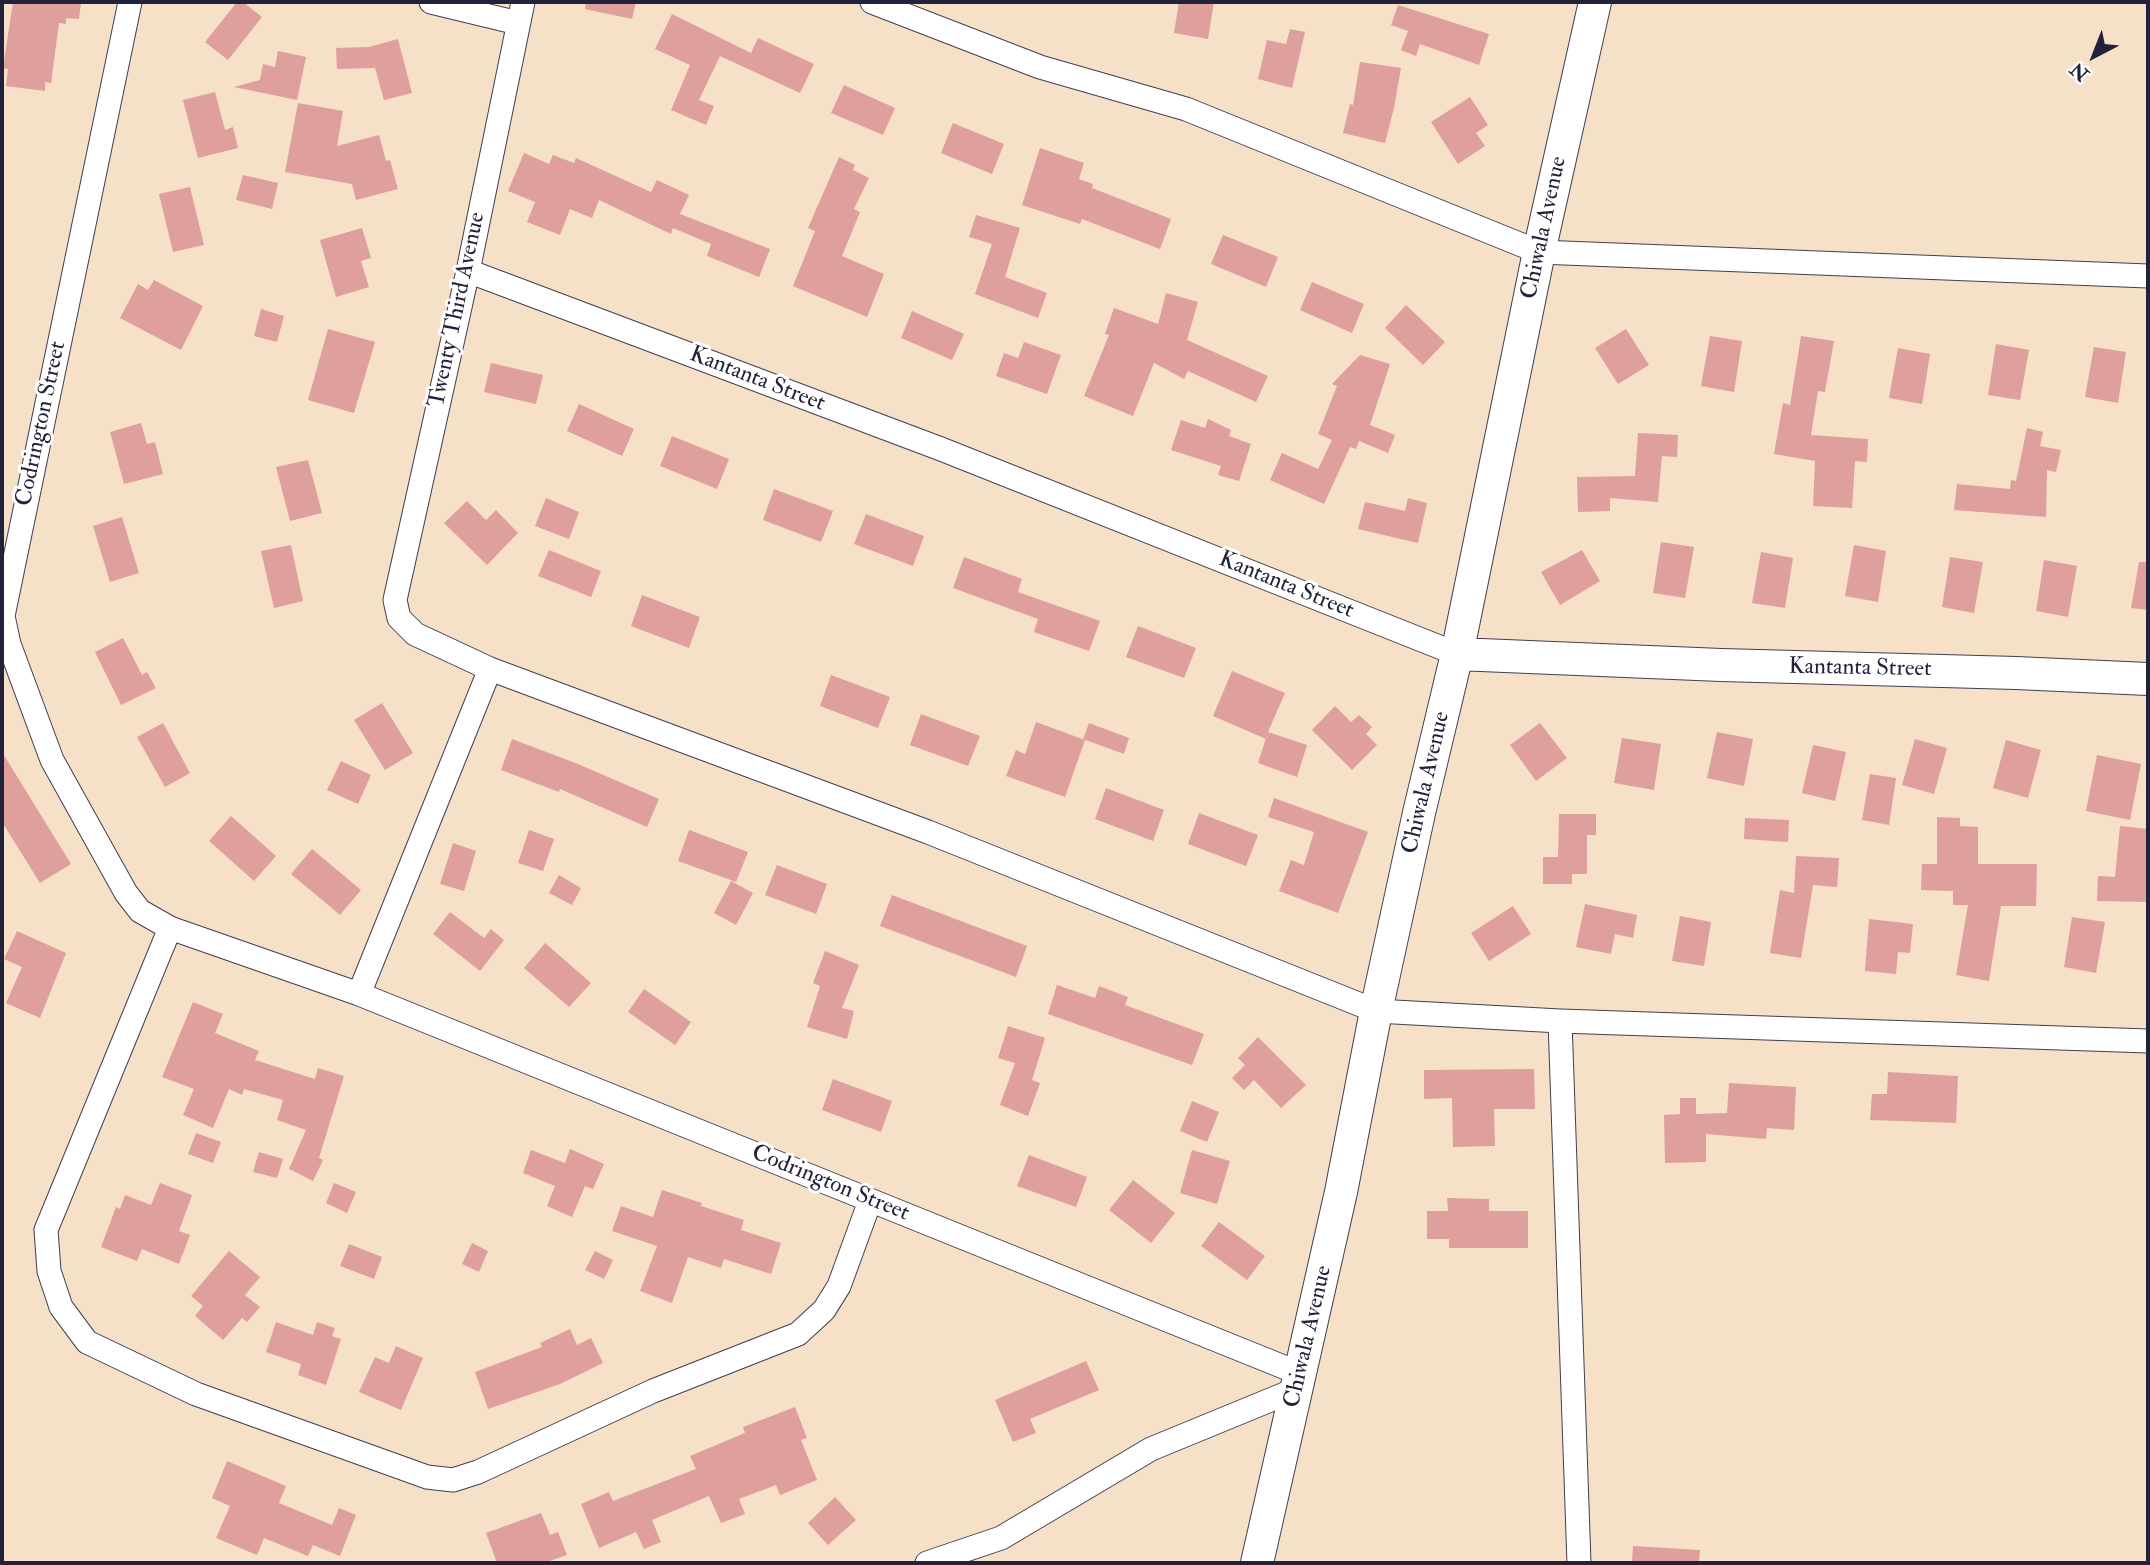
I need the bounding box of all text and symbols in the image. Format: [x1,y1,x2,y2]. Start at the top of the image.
north arrow [2059,21,2129,91]
text: N [2066,57,2094,86]
street label: Chiwala Avenue [1516,154,1574,302]
street label: Twenty Third Avenue [424,210,492,410]
street label: Codrington Street [11,339,73,509]
street label: Kantanta Street [685,341,829,419]
street label: Kantanta Street [1215,546,1357,626]
street label: Kantanta Street [1788,654,1932,684]
street label: Chiwala Avenue [1397,709,1457,857]
street label: Codrington Street [747,1140,913,1228]
street label: Chiwala Avenue [1279,1263,1339,1411]

